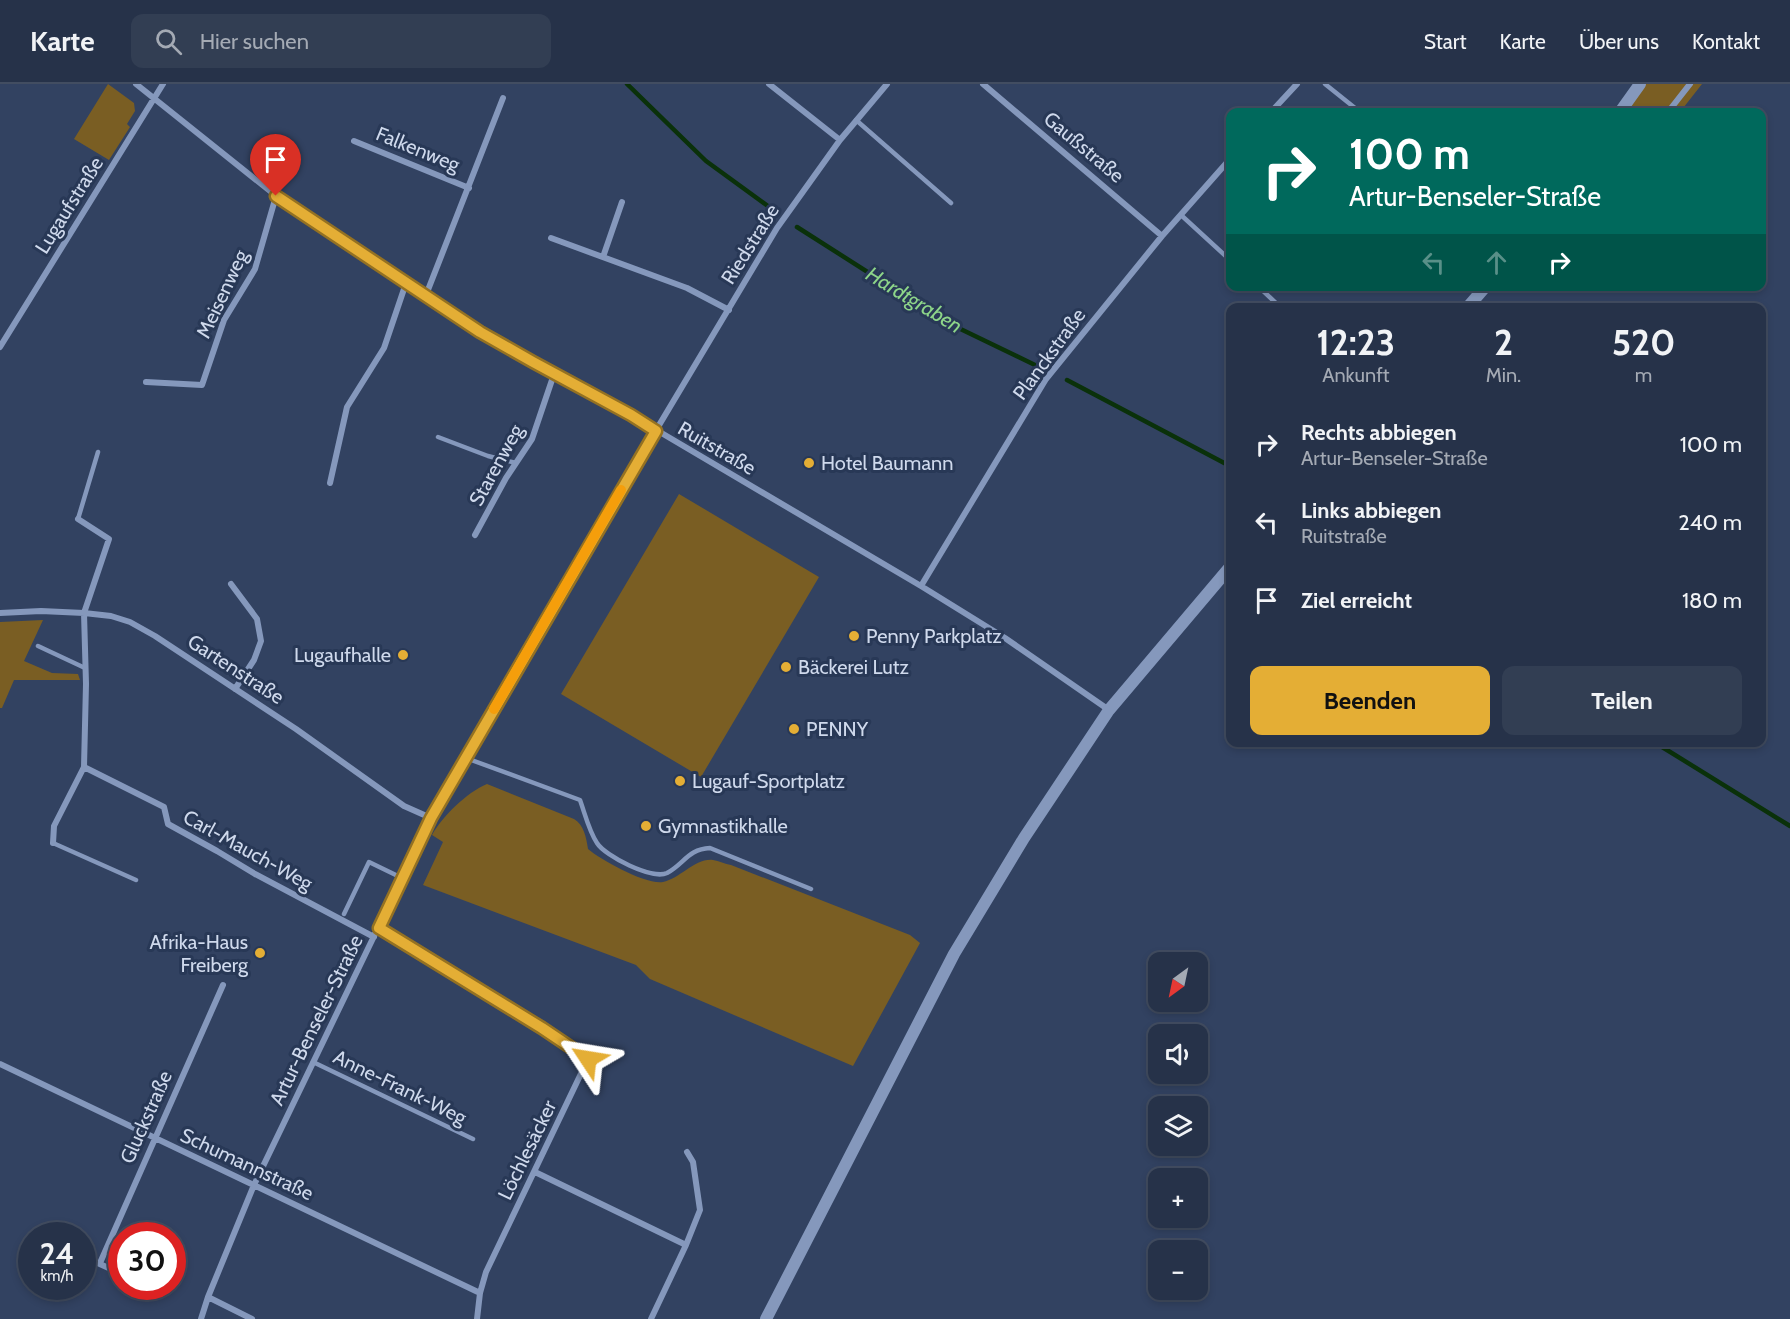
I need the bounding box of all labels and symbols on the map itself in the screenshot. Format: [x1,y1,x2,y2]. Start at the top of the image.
street label: Gaußstraße [1039,106,1129,188]
street label: Falkenweg [373,121,464,177]
pin [250,134,301,196]
street label: Lugaufstraße [30,152,108,258]
street label: Riedstraße [716,199,784,289]
street label: Meisenweg [191,245,253,342]
water label: Hardtgraben [862,261,967,338]
street label: Planckstraße [1008,304,1090,404]
street label: Ruitstraße [674,416,760,480]
street label: Starenweg [464,419,529,510]
place label: Hotel Baumann [821,451,953,475]
marker: Hotel Baumann [802,456,816,470]
place label: Penny Parkplatz [866,624,1002,648]
street label: Gartenstraße [183,629,289,709]
marker: Penny Parkplatz [847,629,861,643]
place label: Lugaufhalle [294,643,391,667]
marker: Lugaufhalle [396,648,410,662]
place label: Bäckerei Lutz [798,655,909,679]
marker: Bäckerei Lutz [779,660,793,674]
place label: PENNY [806,717,869,741]
marker: PENNY [787,722,801,736]
place label: Lugauf-Sportplatz [692,769,845,793]
marker: Lugauf-Sportplatz [673,774,687,788]
street label: Carl-Mauch-Weg [179,805,318,896]
place label: Gymnastikhalle [658,814,788,838]
marker: Gymnastikhalle [639,819,653,833]
place label: Afrika-Haus Freiberg [150,930,249,977]
street label: Artur-Benseler-Straße [264,931,368,1109]
marker: Afrika-Haus Freiberg [253,946,267,960]
north arrow [1148,952,1208,1012]
position arrow [556,1027,620,1091]
street label: Anne-Frank-Weg [329,1044,471,1130]
street label: Gluckstraße [115,1067,177,1167]
street label: Löchlesäcker [493,1096,562,1204]
street label: Schumannstraße [177,1123,317,1205]
speed limit sign: 30 [108,1222,186,1300]

